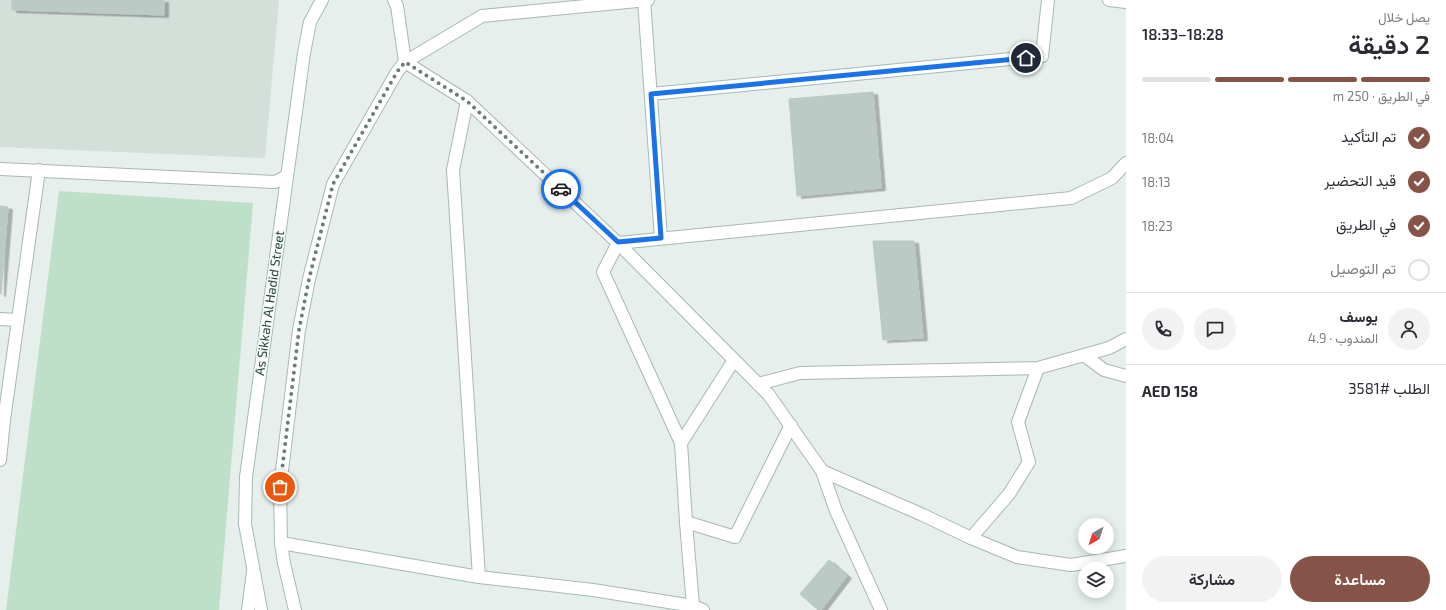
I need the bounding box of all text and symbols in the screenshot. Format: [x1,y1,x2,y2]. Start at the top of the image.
text: يصل خلال [1378,9,1430,25]
text: 18:28–18:33 [1142,25,1224,43]
text: 2 دقيقة [1348,28,1430,59]
pin [1009,41,1043,75]
icon: home [1015,47,1037,69]
text: في الطريق · 250 m [1333,88,1430,104]
text: تم التأكيد [1341,127,1396,145]
icon: check [1408,127,1430,149]
text: 18:04 [1142,130,1174,146]
courier [541,169,581,209]
text: قيد التحضير [1324,171,1396,189]
icon: check [1408,171,1430,193]
text: 18:13 [1142,174,1171,190]
icon: car [550,178,572,200]
text: في الطريق [1336,215,1396,233]
icon: check [1408,215,1430,237]
text: 18:23 [1142,218,1173,234]
street label: As Sikkah Al Hadid Street [251,229,287,376]
text: تم التوصيل [1330,259,1396,277]
text: يوسف [1340,307,1378,325]
button: phone [1142,308,1184,350]
button: chat [1194,308,1236,350]
button: person [1388,308,1430,350]
text: المندوب · 4.9 [1308,330,1378,346]
text: الطلب #3581 [1348,379,1430,397]
text: AED 158 [1142,382,1198,400]
pin [263,470,297,504]
icon: bag [269,476,291,498]
north arrow [1078,518,1114,554]
map controls [1078,518,1114,598]
button: مشاركة [1142,556,1282,602]
button: مساعدة [1290,556,1430,602]
button: layers [1078,562,1114,598]

